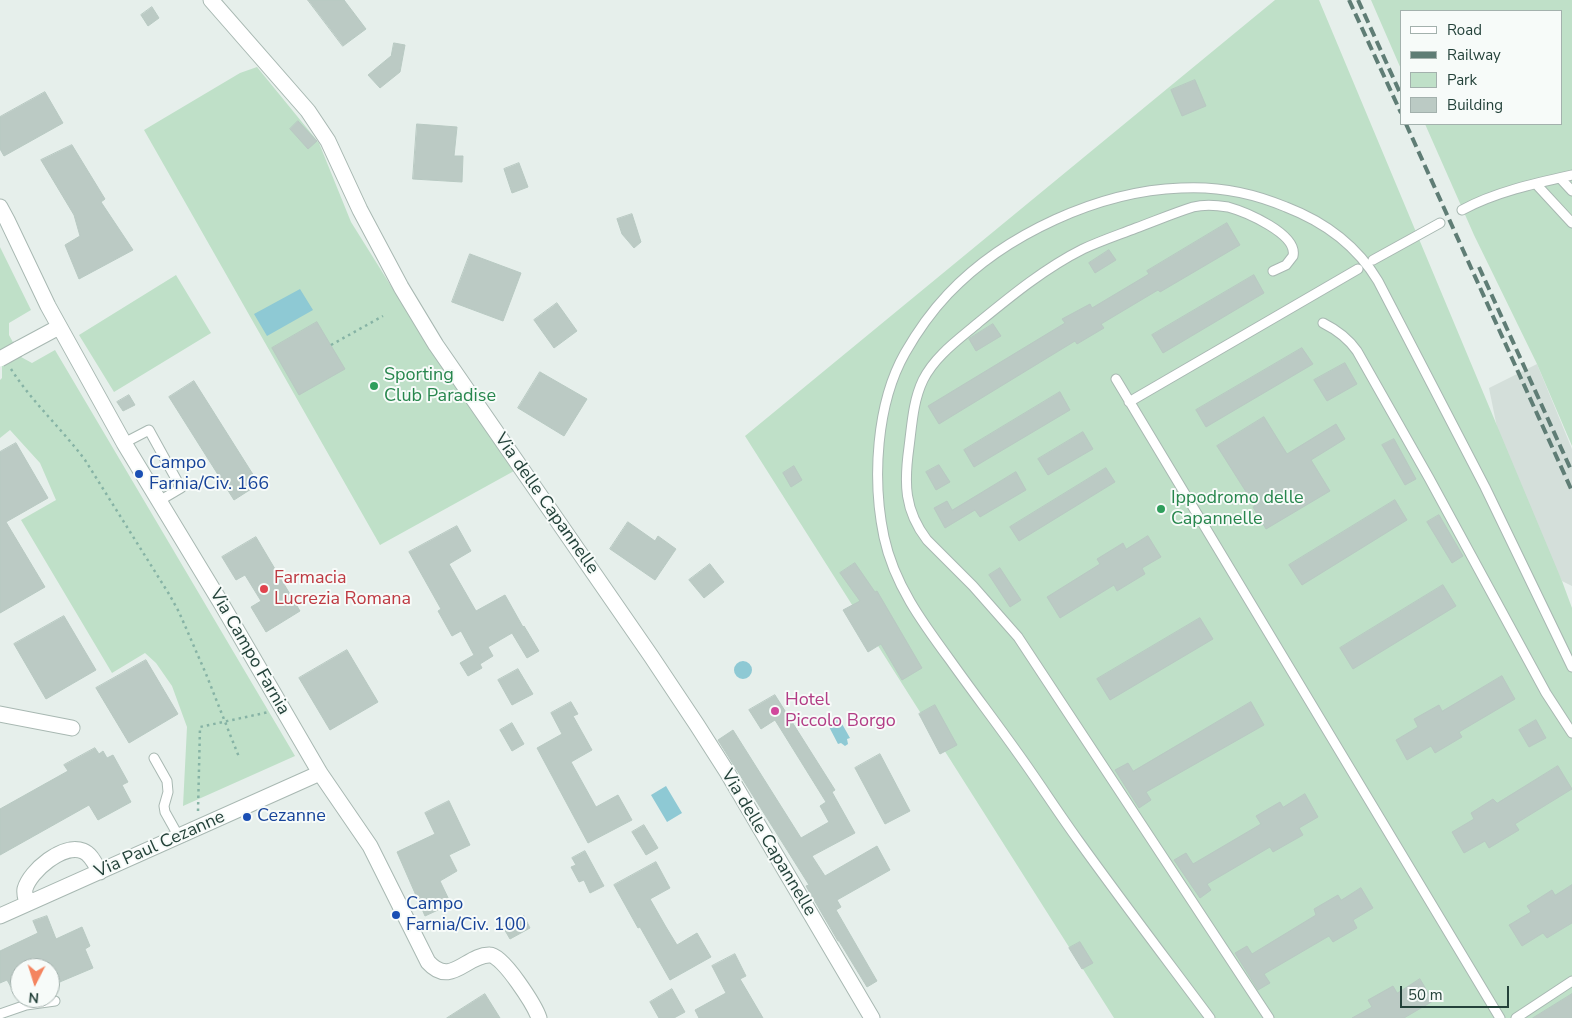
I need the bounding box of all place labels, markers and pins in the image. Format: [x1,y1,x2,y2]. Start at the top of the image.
place label: Sporting Club Paradise [384,365,496,408]
marker: Sporting Club Paradise [368,380,380,392]
place label: Campo Farnia/Civ. 166 [149,453,269,496]
marker: Campo Farnia/Civ. 166 [133,468,145,480]
place label: Ippodromo delle Capannelle [1171,488,1304,530]
marker: Ippodromo delle Capannelle [1155,503,1167,515]
place label: Farmacia Lucrezia Romana [274,568,411,610]
marker: Farmacia Lucrezia Romana [258,583,270,595]
place label: Hotel Piccolo Borgo [785,690,896,732]
marker: Hotel Piccolo Borgo [769,705,781,717]
place label: Cezanne [257,806,326,828]
marker: Cezanne [241,811,253,823]
place label: Campo Farnia/Civ. 100 [406,894,526,936]
marker: Campo Farnia/Civ. 100 [390,909,402,921]

